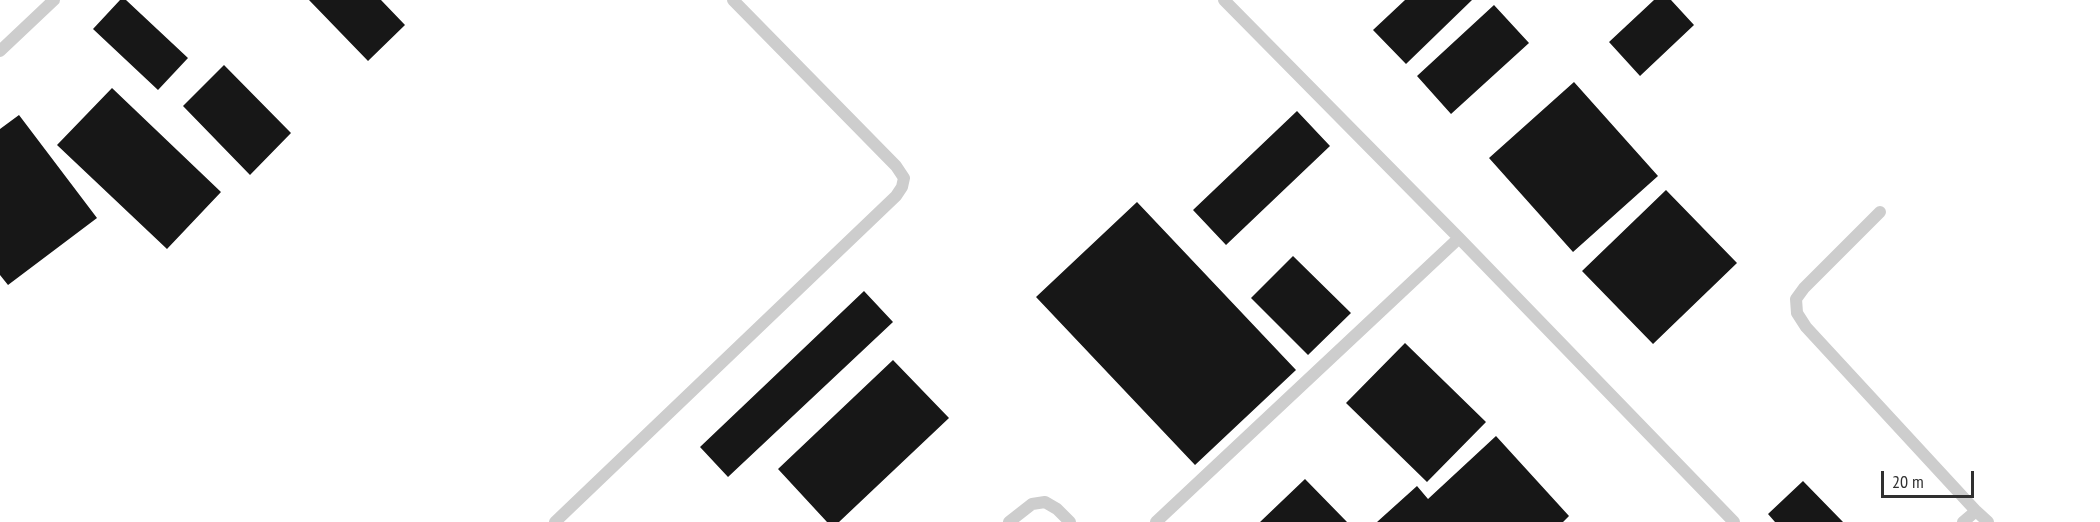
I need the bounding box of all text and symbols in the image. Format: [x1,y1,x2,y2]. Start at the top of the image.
scale bar [1884,459,1977,497]
text: 20 m [1892,470,1924,493]

